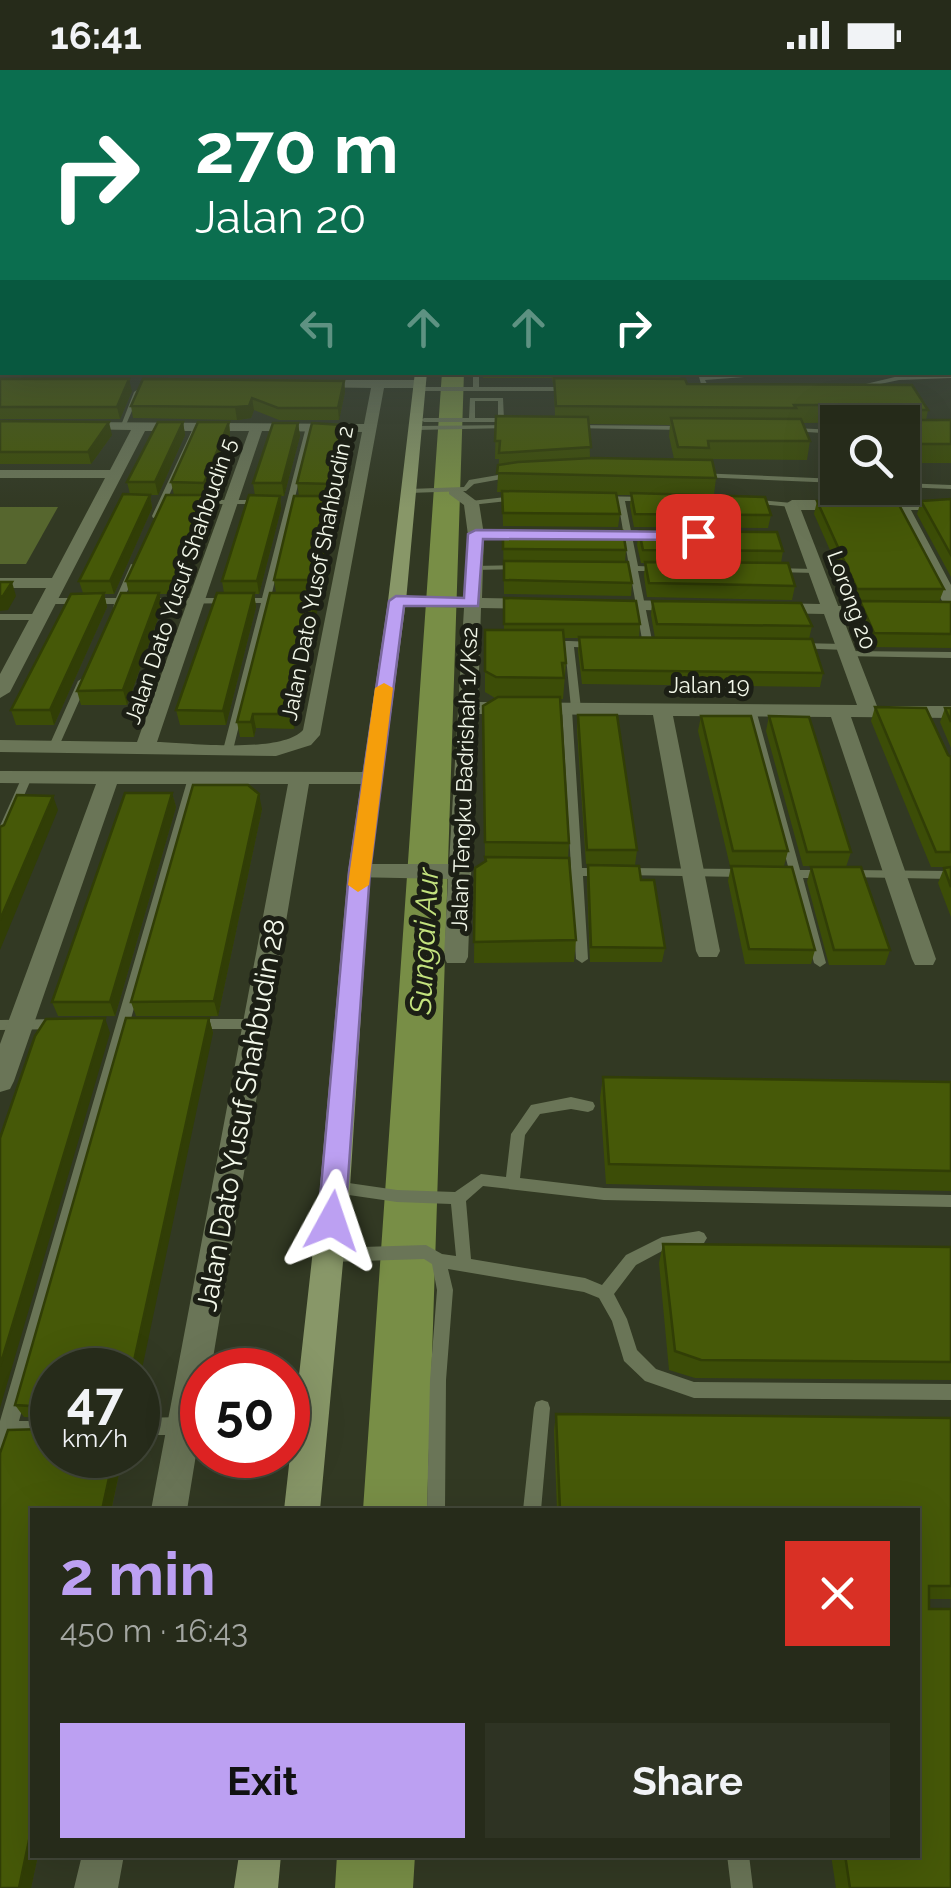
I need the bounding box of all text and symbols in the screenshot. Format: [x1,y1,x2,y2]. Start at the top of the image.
text: 16:41 [50,13,142,58]
text: 270 m [195,107,399,189]
icon: right [30,110,160,240]
text: Jalan 20 [195,191,366,244]
icon: left [291,300,346,355]
icon: ahead [396,300,451,355]
icon: ahead [501,300,556,355]
icon: right [606,300,661,355]
map controls [820,405,920,505]
button: search [820,405,920,505]
street label: Jalan Dato Yusof Shahbudin 2 [276,424,358,722]
street label: Jalan Dato Yusuf Shahbudin 5 [119,435,241,727]
pin [656,494,741,579]
icon: arrive [671,509,726,564]
street label: Lorong 20 [822,547,882,653]
street label: Jalan Tengku Badrishah 1/Ks2 [446,626,482,932]
street label: Jalan 19 [668,672,750,698]
water label: Sungai Aur [403,865,445,1016]
street label: Jalan Dato Yusuf Shahbudin 28 [190,916,292,1314]
position arrow [280,1169,384,1273]
speed limit sign: 50 [180,1348,310,1478]
text: 47 [67,1371,123,1430]
text: km/h [62,1423,128,1453]
text: 2 min [60,1539,216,1609]
button: close [785,1541,890,1646]
text: 450 m · 16:43 [60,1612,248,1649]
button: Exit [60,1723,465,1838]
button: Share [485,1723,890,1838]

